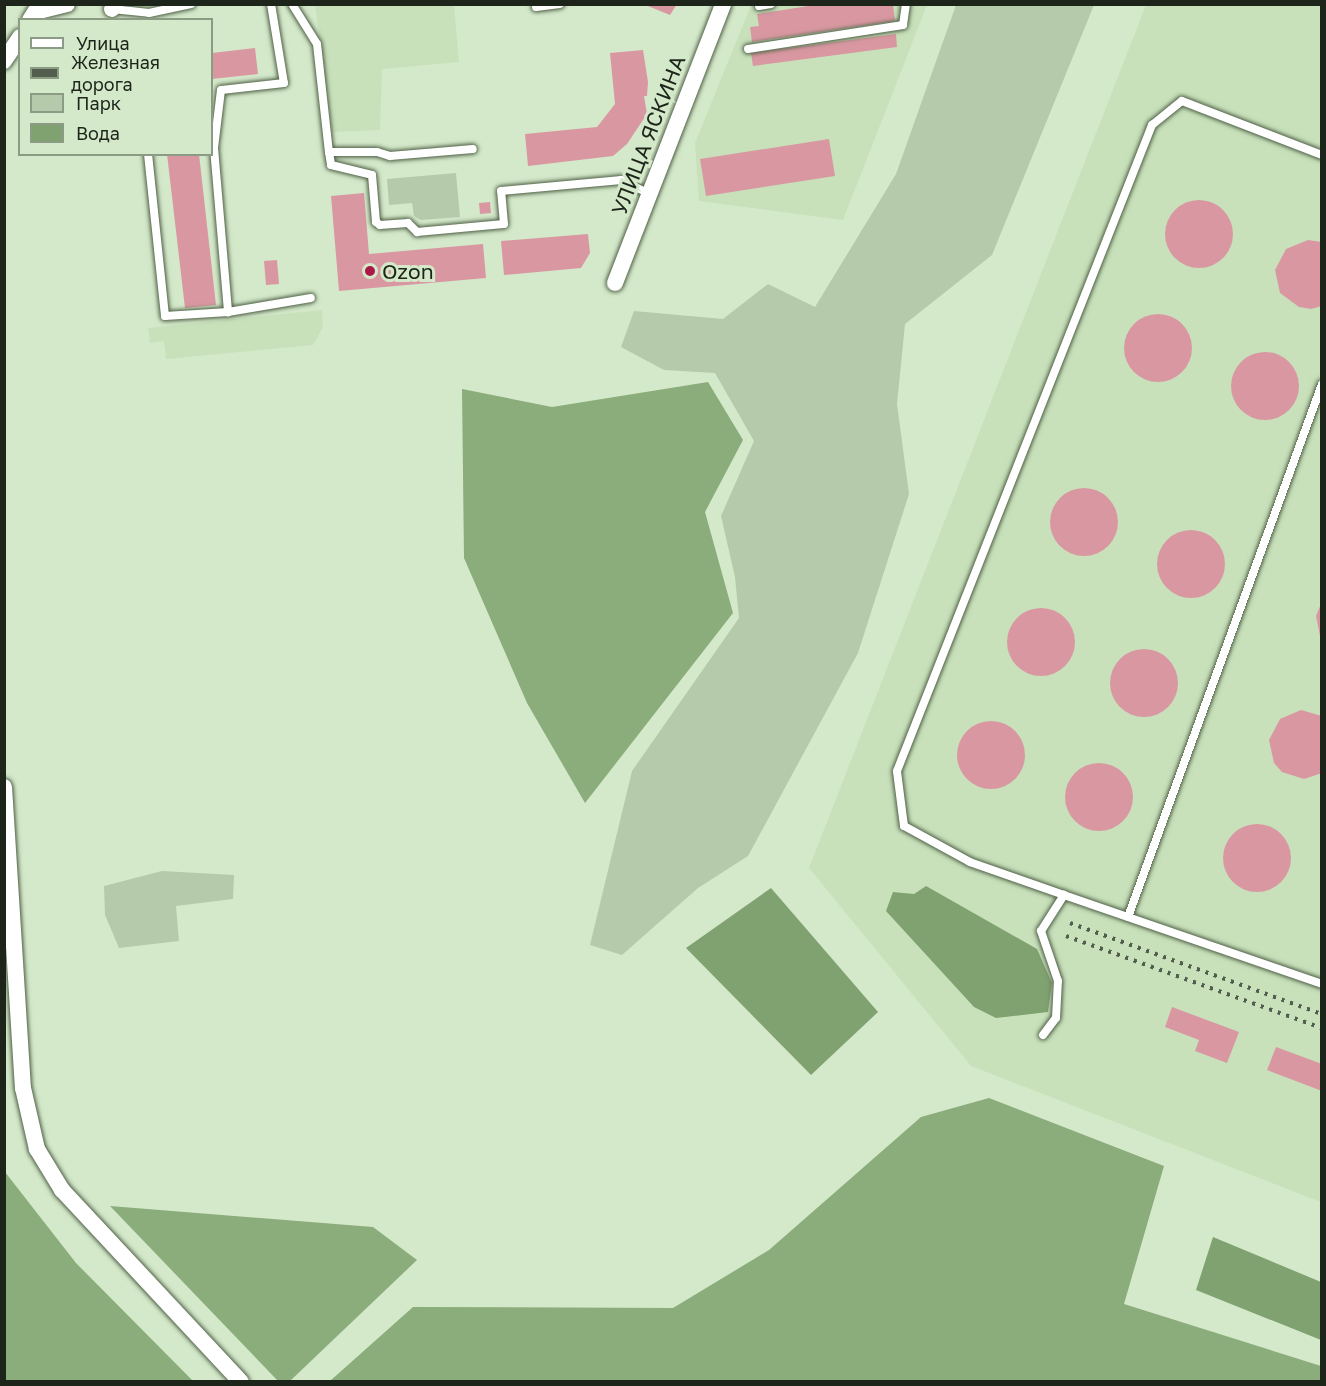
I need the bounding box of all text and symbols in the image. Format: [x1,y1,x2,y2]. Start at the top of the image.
legend [18,18,213,156]
text: Улица [76,32,130,54]
text: Железная дорога [71,51,160,95]
street label: УЛИЦА ЯСКИНА [606,52,690,218]
text: Парк [76,92,121,114]
text: Вода [76,122,120,144]
place label: Ozon [382,258,434,284]
marker: Ozon [363,264,377,278]

